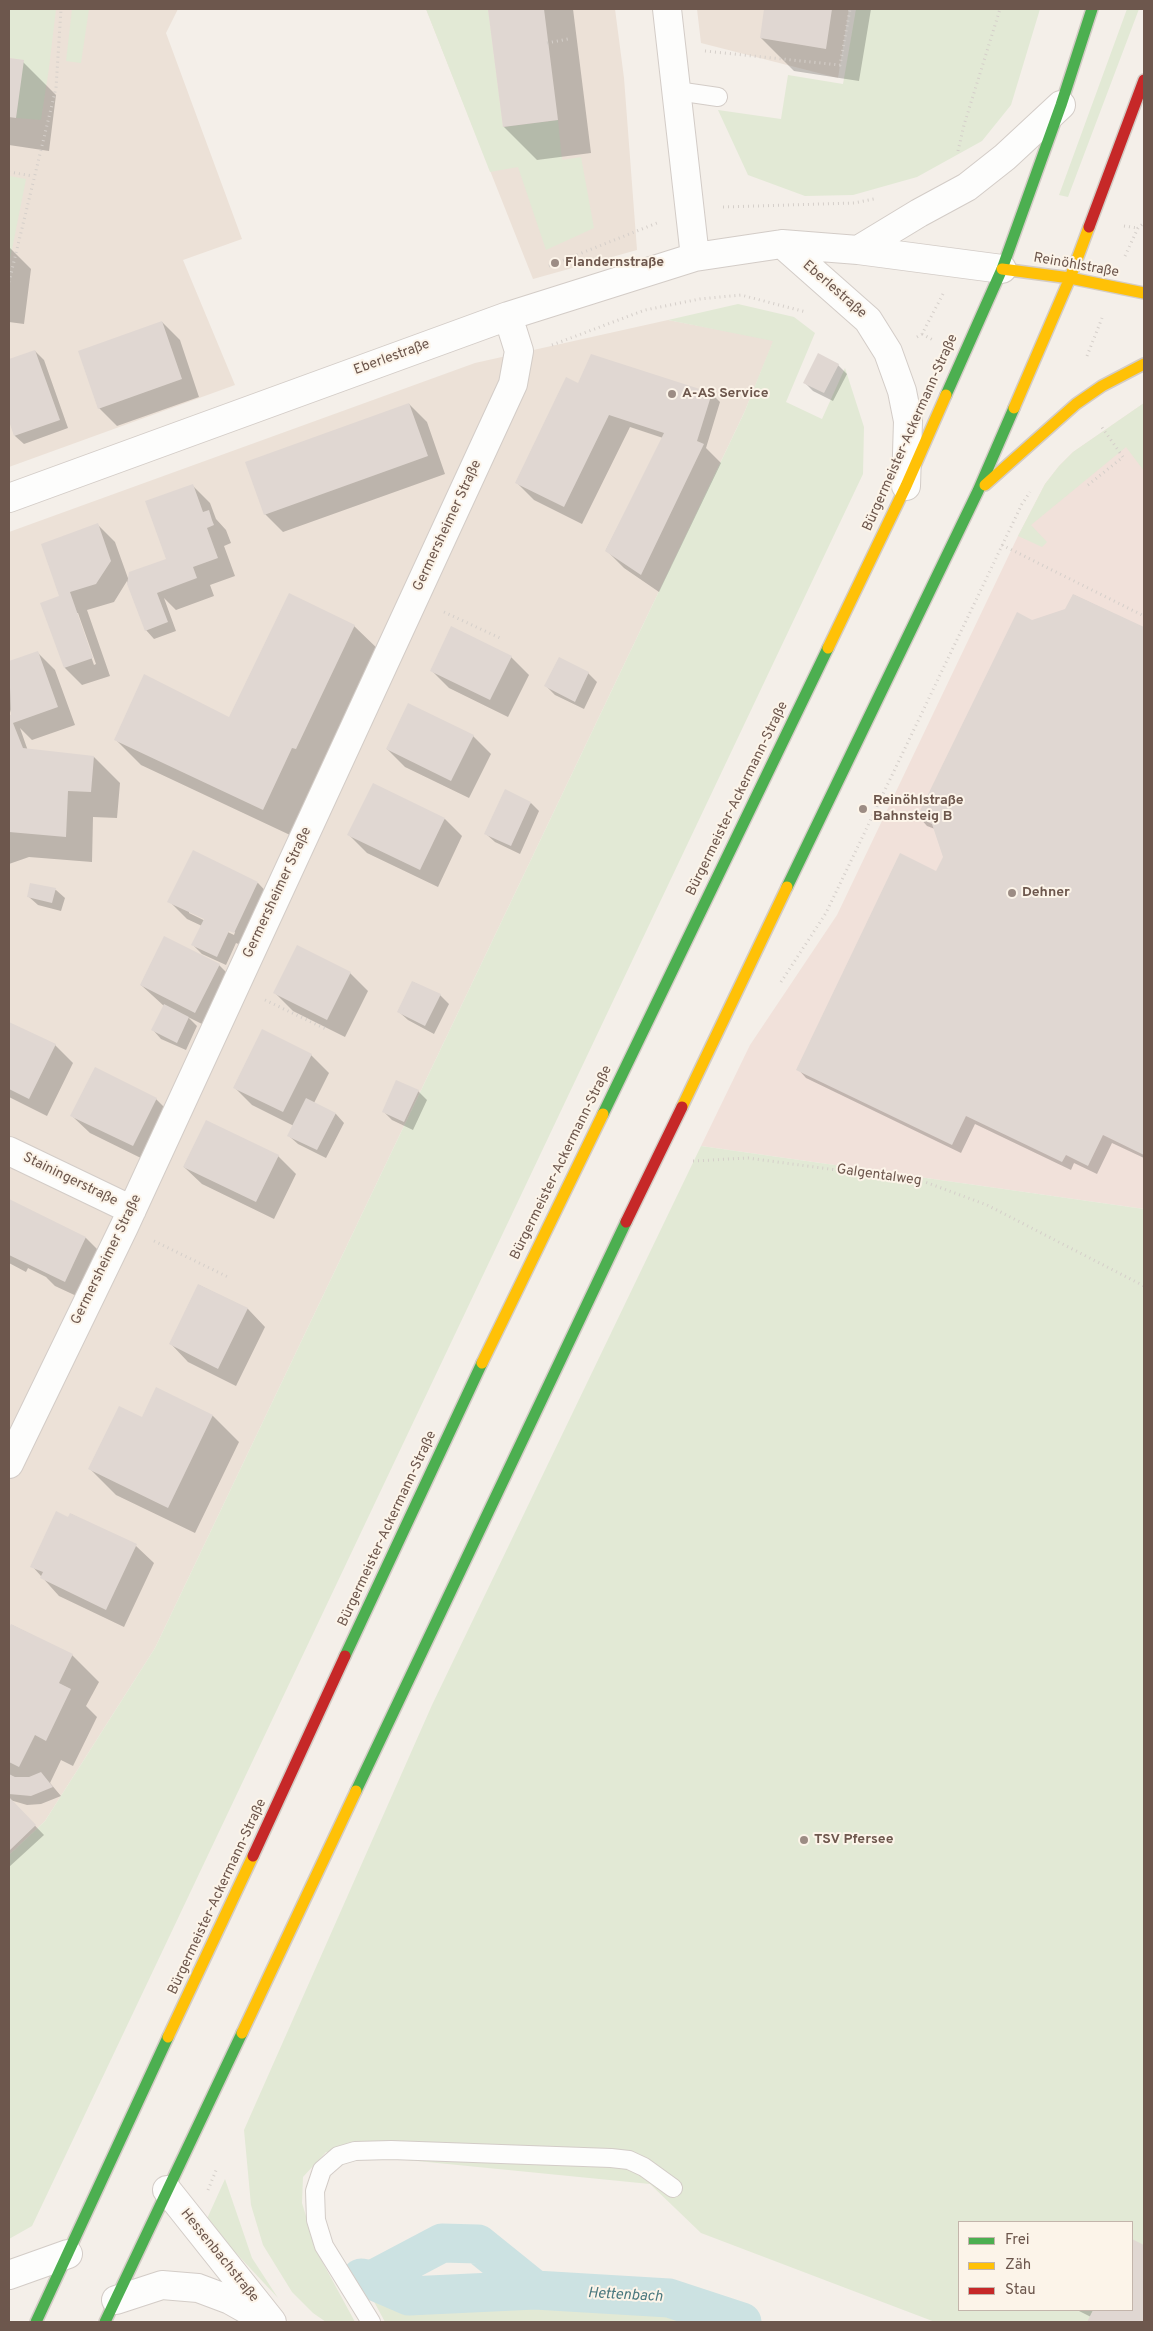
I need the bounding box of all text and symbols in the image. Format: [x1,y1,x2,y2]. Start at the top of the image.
street label: Reinöhlstraße [1032,250,1120,282]
place label: Flandernstraße [565,255,664,271]
marker: Flandernstraße [549,257,561,269]
street label: Eberlestraße [798,258,870,322]
street label: Bürgermeister-Ackermann-Straße [860,332,962,534]
street label: Eberlestraße [352,337,432,379]
place label: A-AS Service [682,386,768,402]
marker: A-AS Service [666,388,678,400]
street label: Germersheimer Straße [410,458,486,594]
street label: Bürgermeister-Ackermann-Straße [684,699,792,899]
place label: Reinöhlstraße Bahnsteig B [873,793,964,826]
marker: Reinöhlstraße Bahnsteig B [857,803,869,815]
street label: Germersheimer Straße [240,825,316,961]
place label: Dehner [1022,885,1070,901]
marker: Dehner [1006,887,1018,899]
street label: Bürgermeister-Ackermann-Straße [508,1063,616,1263]
street label: Stainingerstraße [20,1150,120,1210]
street label: Galgentalweg [835,1162,923,1190]
street label: Germersheimer Straße [68,1192,146,1328]
street label: Bürgermeister-Ackermann-Straße [335,1428,441,1630]
street label: Bürgermeister-Ackermann-Straße [165,1796,271,1998]
place label: TSV Pfersee [814,1832,894,1848]
marker: TSV Pfersee [798,1834,810,1846]
street label: Hessenbachstraße [176,2206,262,2306]
legend [958,2221,1133,2311]
text: Frei [1005,2231,1030,2250]
text: Zäh [1005,2256,1031,2275]
text: Stau [1005,2281,1036,2300]
water label: Hettenbach [587,2285,663,2307]

